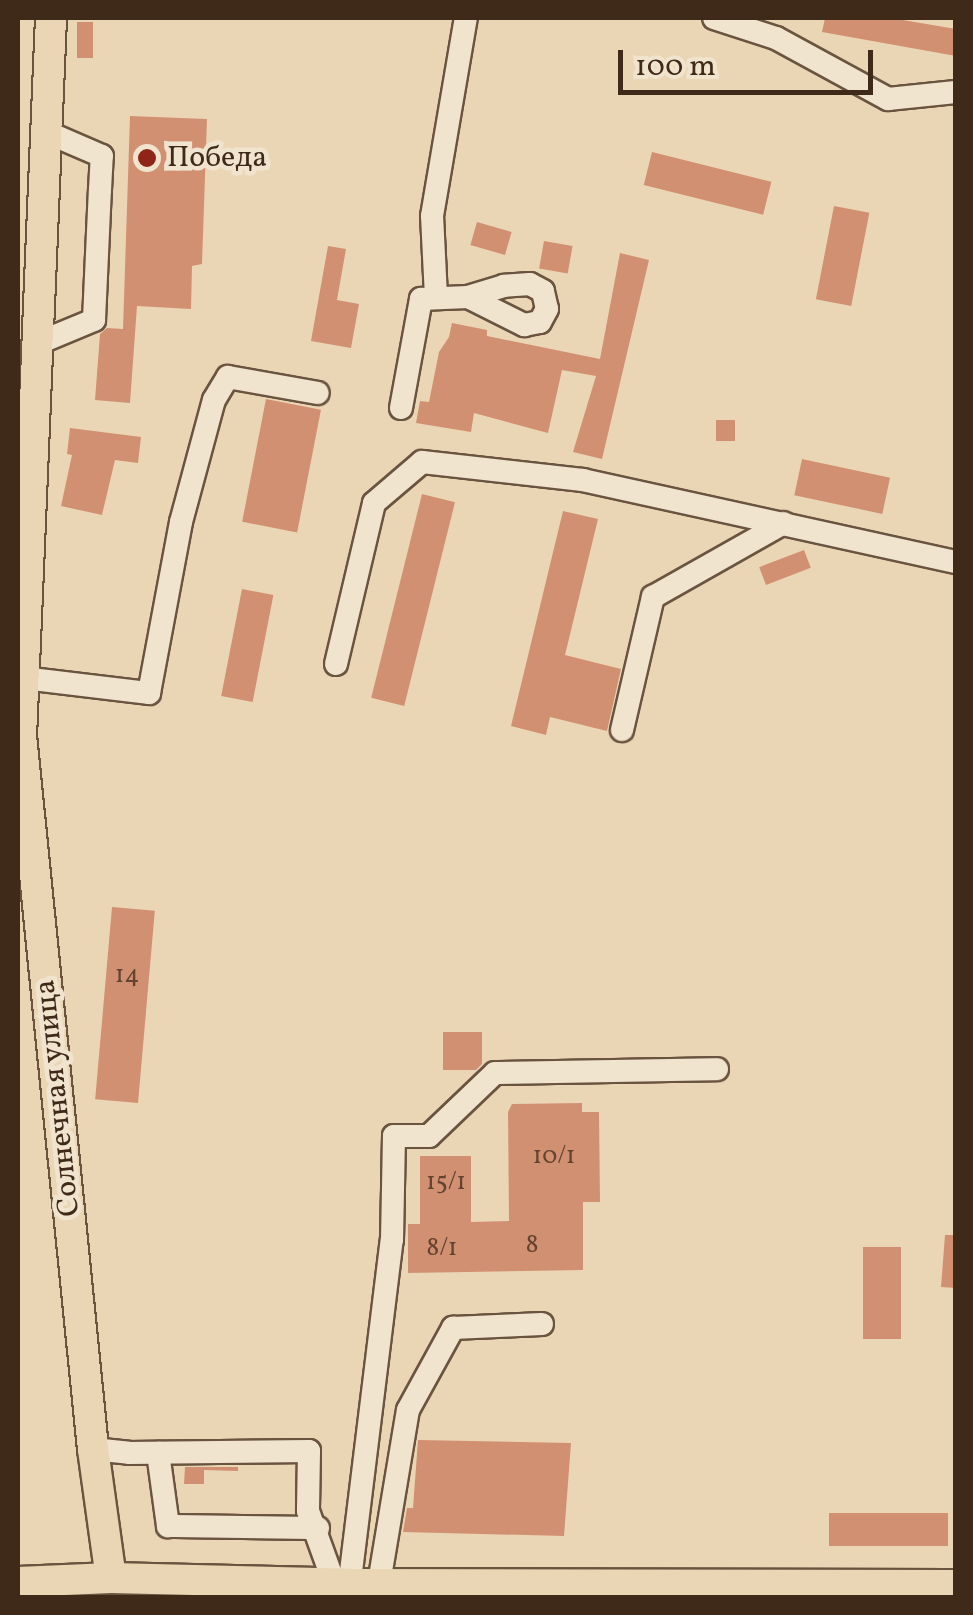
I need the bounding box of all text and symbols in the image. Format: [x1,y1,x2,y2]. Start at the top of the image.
scale bar [623,30,878,92]
text: 100 m [635,46,716,88]
place label: Победа [167,140,267,176]
marker: Победа [136,147,158,169]
house number: 14 [115,961,139,991]
street label: Солнечная улица [28,977,88,1219]
house number: 10/1 [533,1142,575,1172]
house number: 15/1 [426,1168,466,1198]
house number: 8 [526,1231,538,1261]
house number: 8/1 [427,1234,457,1264]

